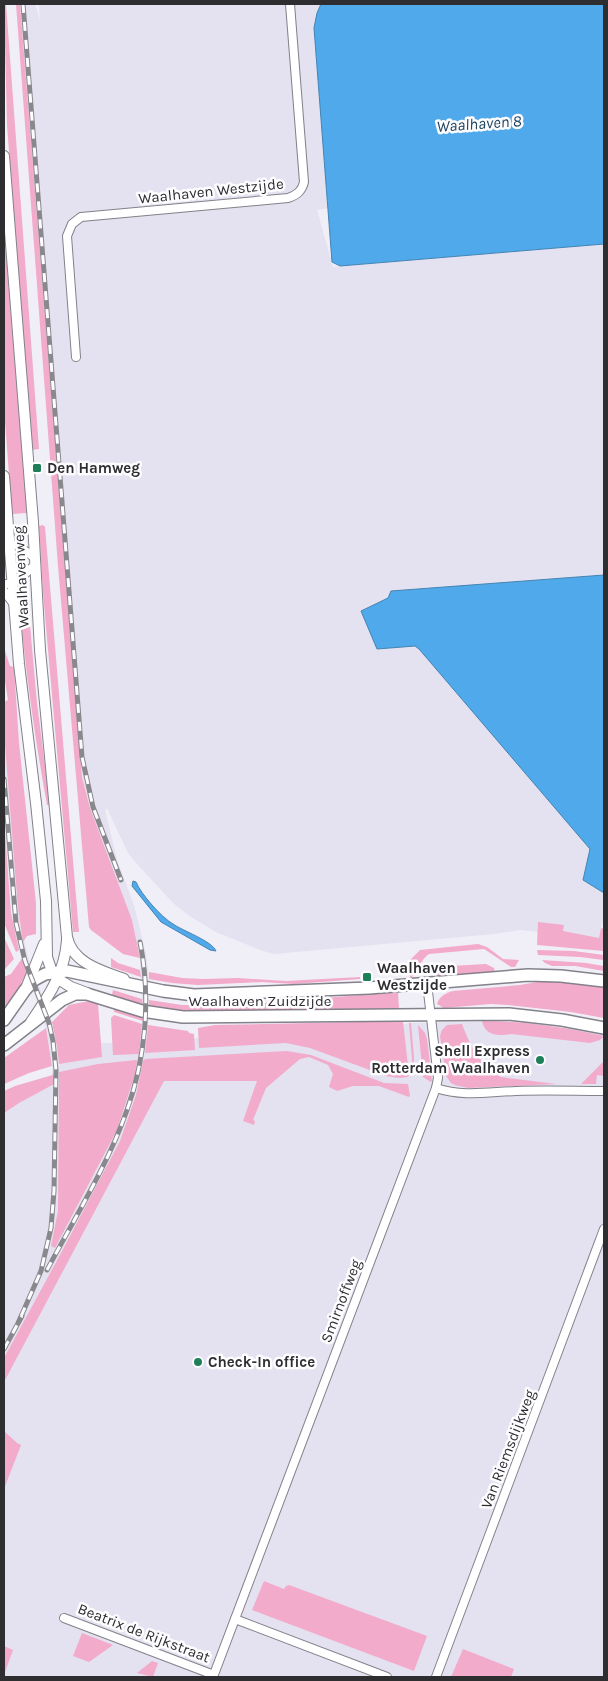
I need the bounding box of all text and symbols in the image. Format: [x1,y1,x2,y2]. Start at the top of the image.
water label: Waalhaven 8 [436,111,522,136]
street label: Waalhaven Westzijde [138,174,284,208]
place label: Den Hamweg [47,459,140,477]
marker: Den Hamweg [31,462,43,474]
street label: Waalhavenweg [9,525,33,629]
place label: Waalhaven Westzijde [377,959,456,994]
marker: Waalhaven Westzijde [361,971,373,983]
street label: Waalhaven Zuidzijde [188,992,332,1010]
place label: Shell Express Rotterdam Waalhaven [371,1042,530,1077]
marker: Shell Express Rotterdam Waalhaven [534,1054,546,1066]
street label: Smirnoffweg [317,1256,365,1345]
place label: Check-In office [208,1353,315,1371]
marker: Check-In office [192,1356,204,1368]
street label: Van Riemsdijkweg [477,1387,539,1511]
street label: Beatrix de Rijkstraat [75,1599,213,1667]

